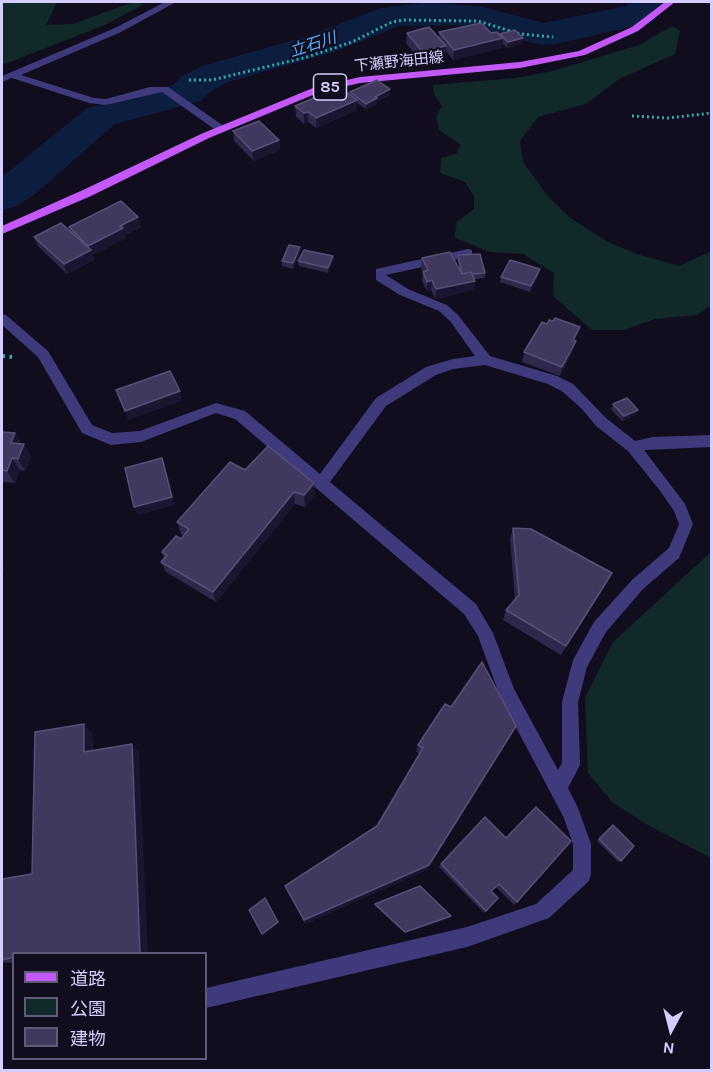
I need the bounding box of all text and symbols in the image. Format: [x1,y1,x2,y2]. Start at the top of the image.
water label: 立石川 [287,28,339,62]
street label: 下瀬野海田線 [353,48,445,76]
road number: 85 [314,74,346,100]
legend [12,952,207,1060]
text: 道路 [70,968,106,990]
text: 公園 [70,998,106,1020]
north arrow [641,1000,701,1060]
text: 建物 [70,1028,106,1050]
text: N [662,1038,676,1058]

